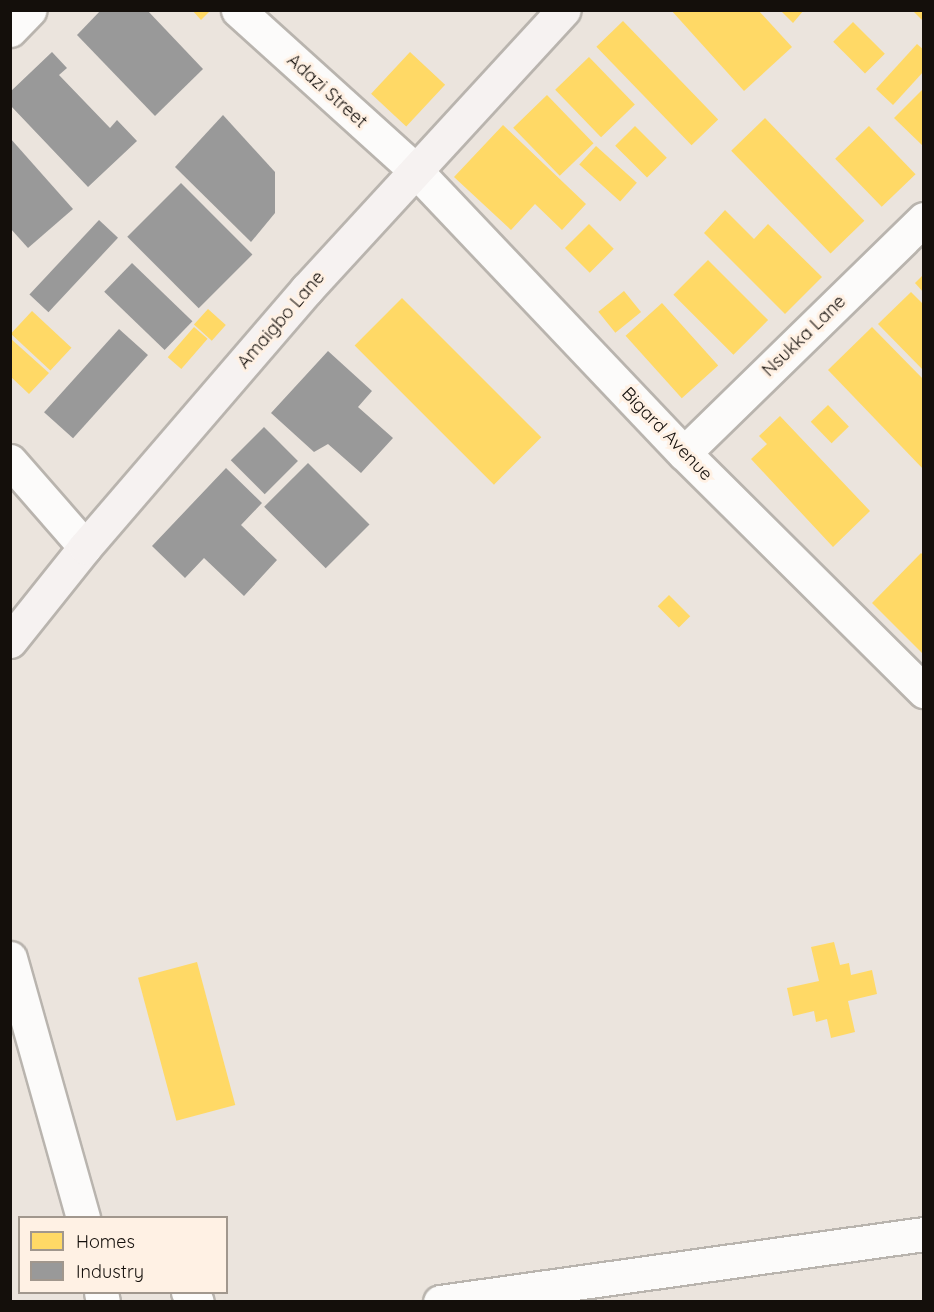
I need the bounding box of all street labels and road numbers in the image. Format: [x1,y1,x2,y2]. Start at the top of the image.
street label: Adazi Street [283,50,371,132]
street label: Amaigbo Lane [233,267,329,373]
street label: Nsukka Lane [758,291,850,381]
street label: Bigard Avenue [617,383,717,485]

